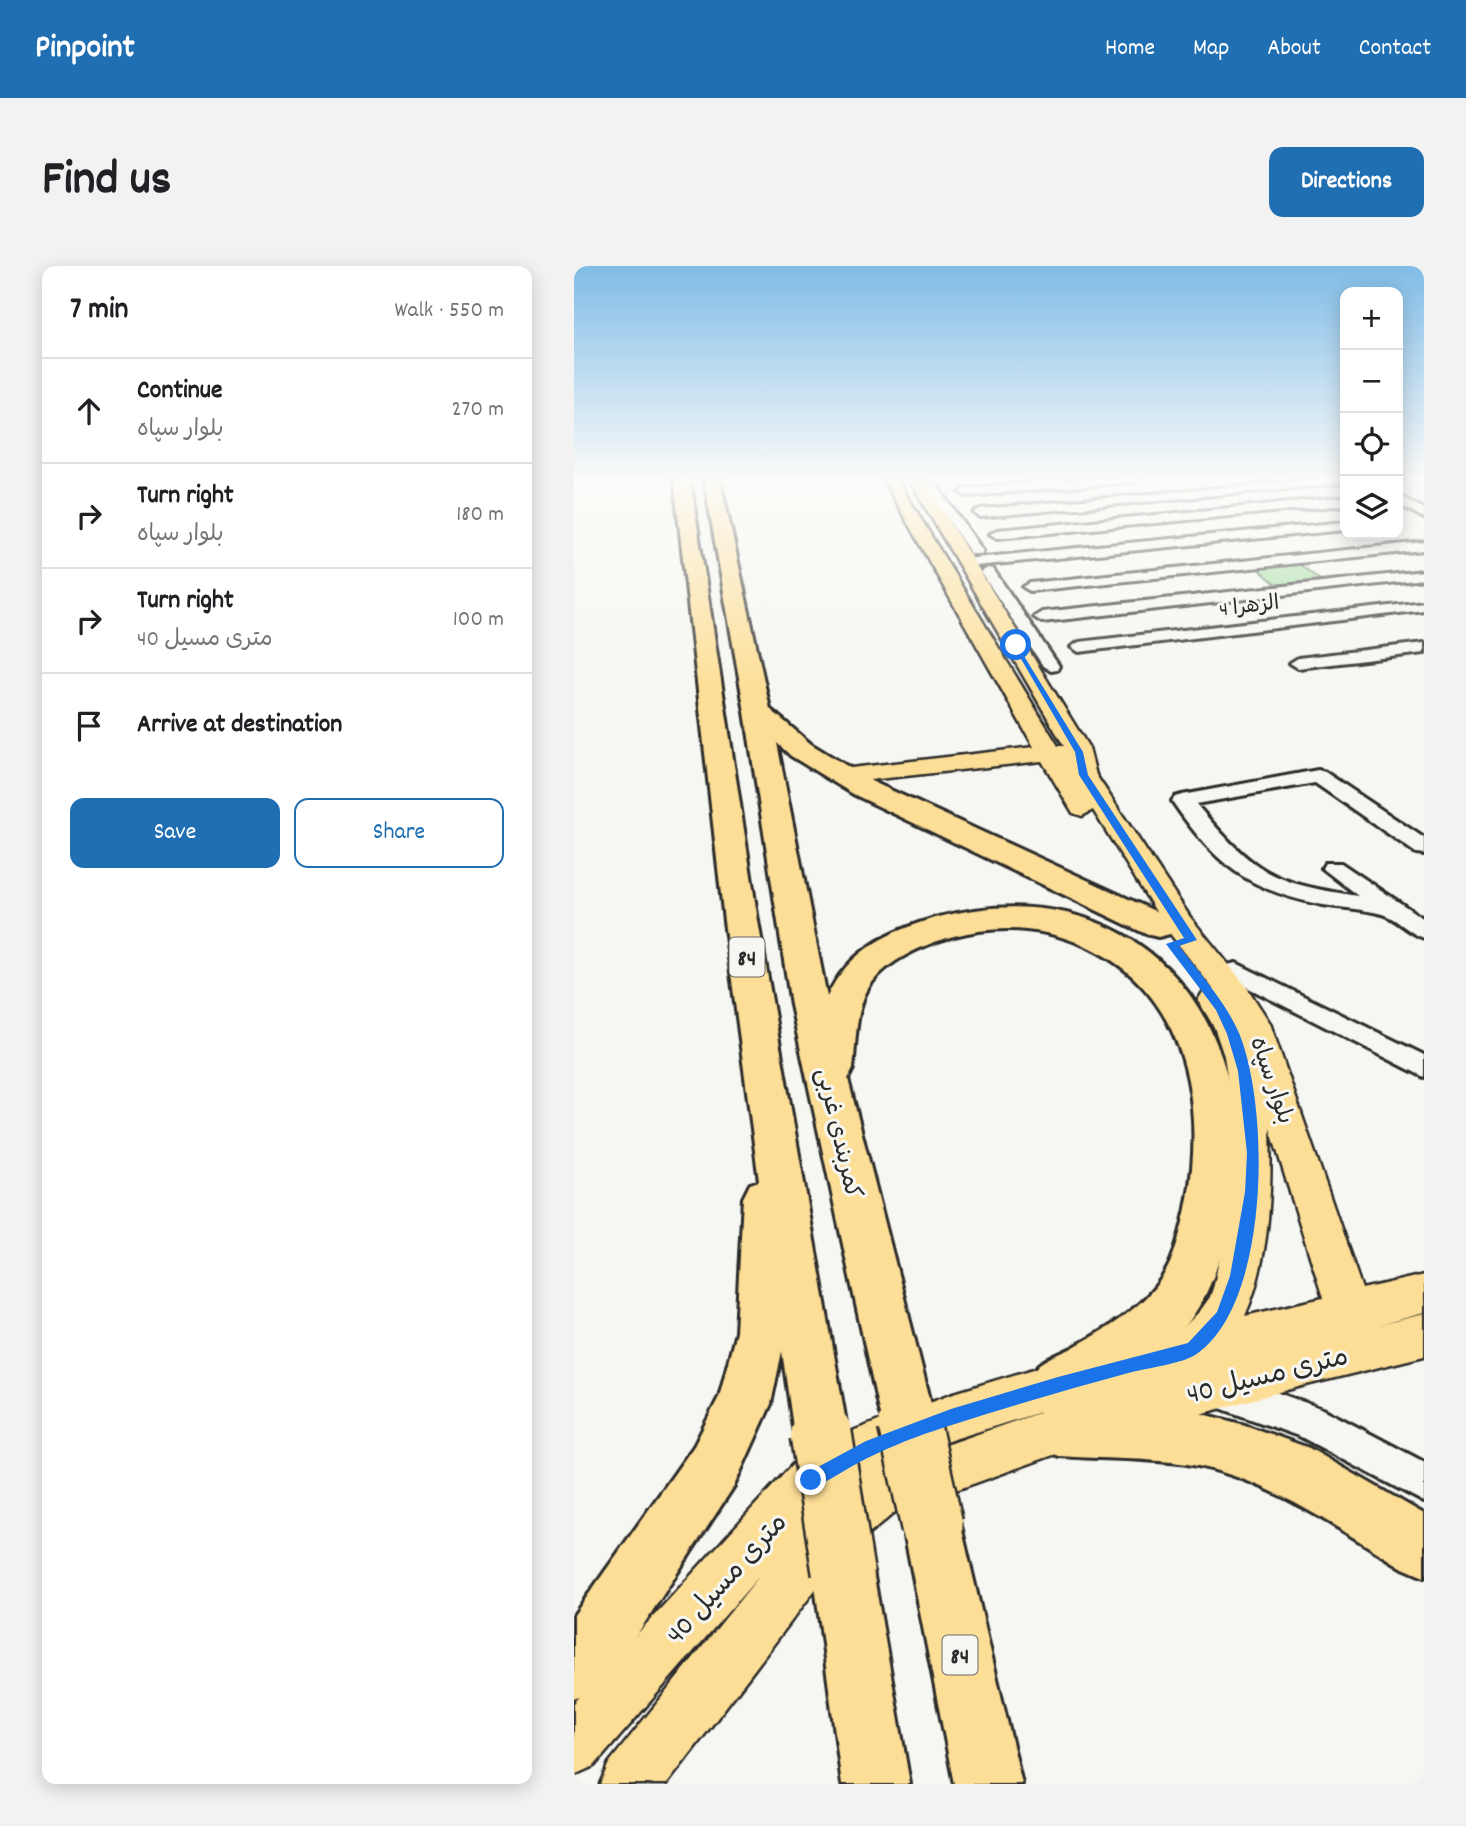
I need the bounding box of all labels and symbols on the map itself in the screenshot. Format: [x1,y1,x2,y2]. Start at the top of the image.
street label: الزهرا 4 [1218,589,1281,627]
route start [1000,629,1031,660]
road number: 84 [730,937,764,976]
street label: بلوار سپاه [1239,1033,1301,1129]
street label: کمربندی غربی [806,1065,869,1202]
street label: 40 متری مسیل [1183,1338,1353,1417]
route end [795,1464,826,1495]
street label: 40 متری مسیل [659,1506,799,1655]
road number: 84 [942,1636,978,1674]

